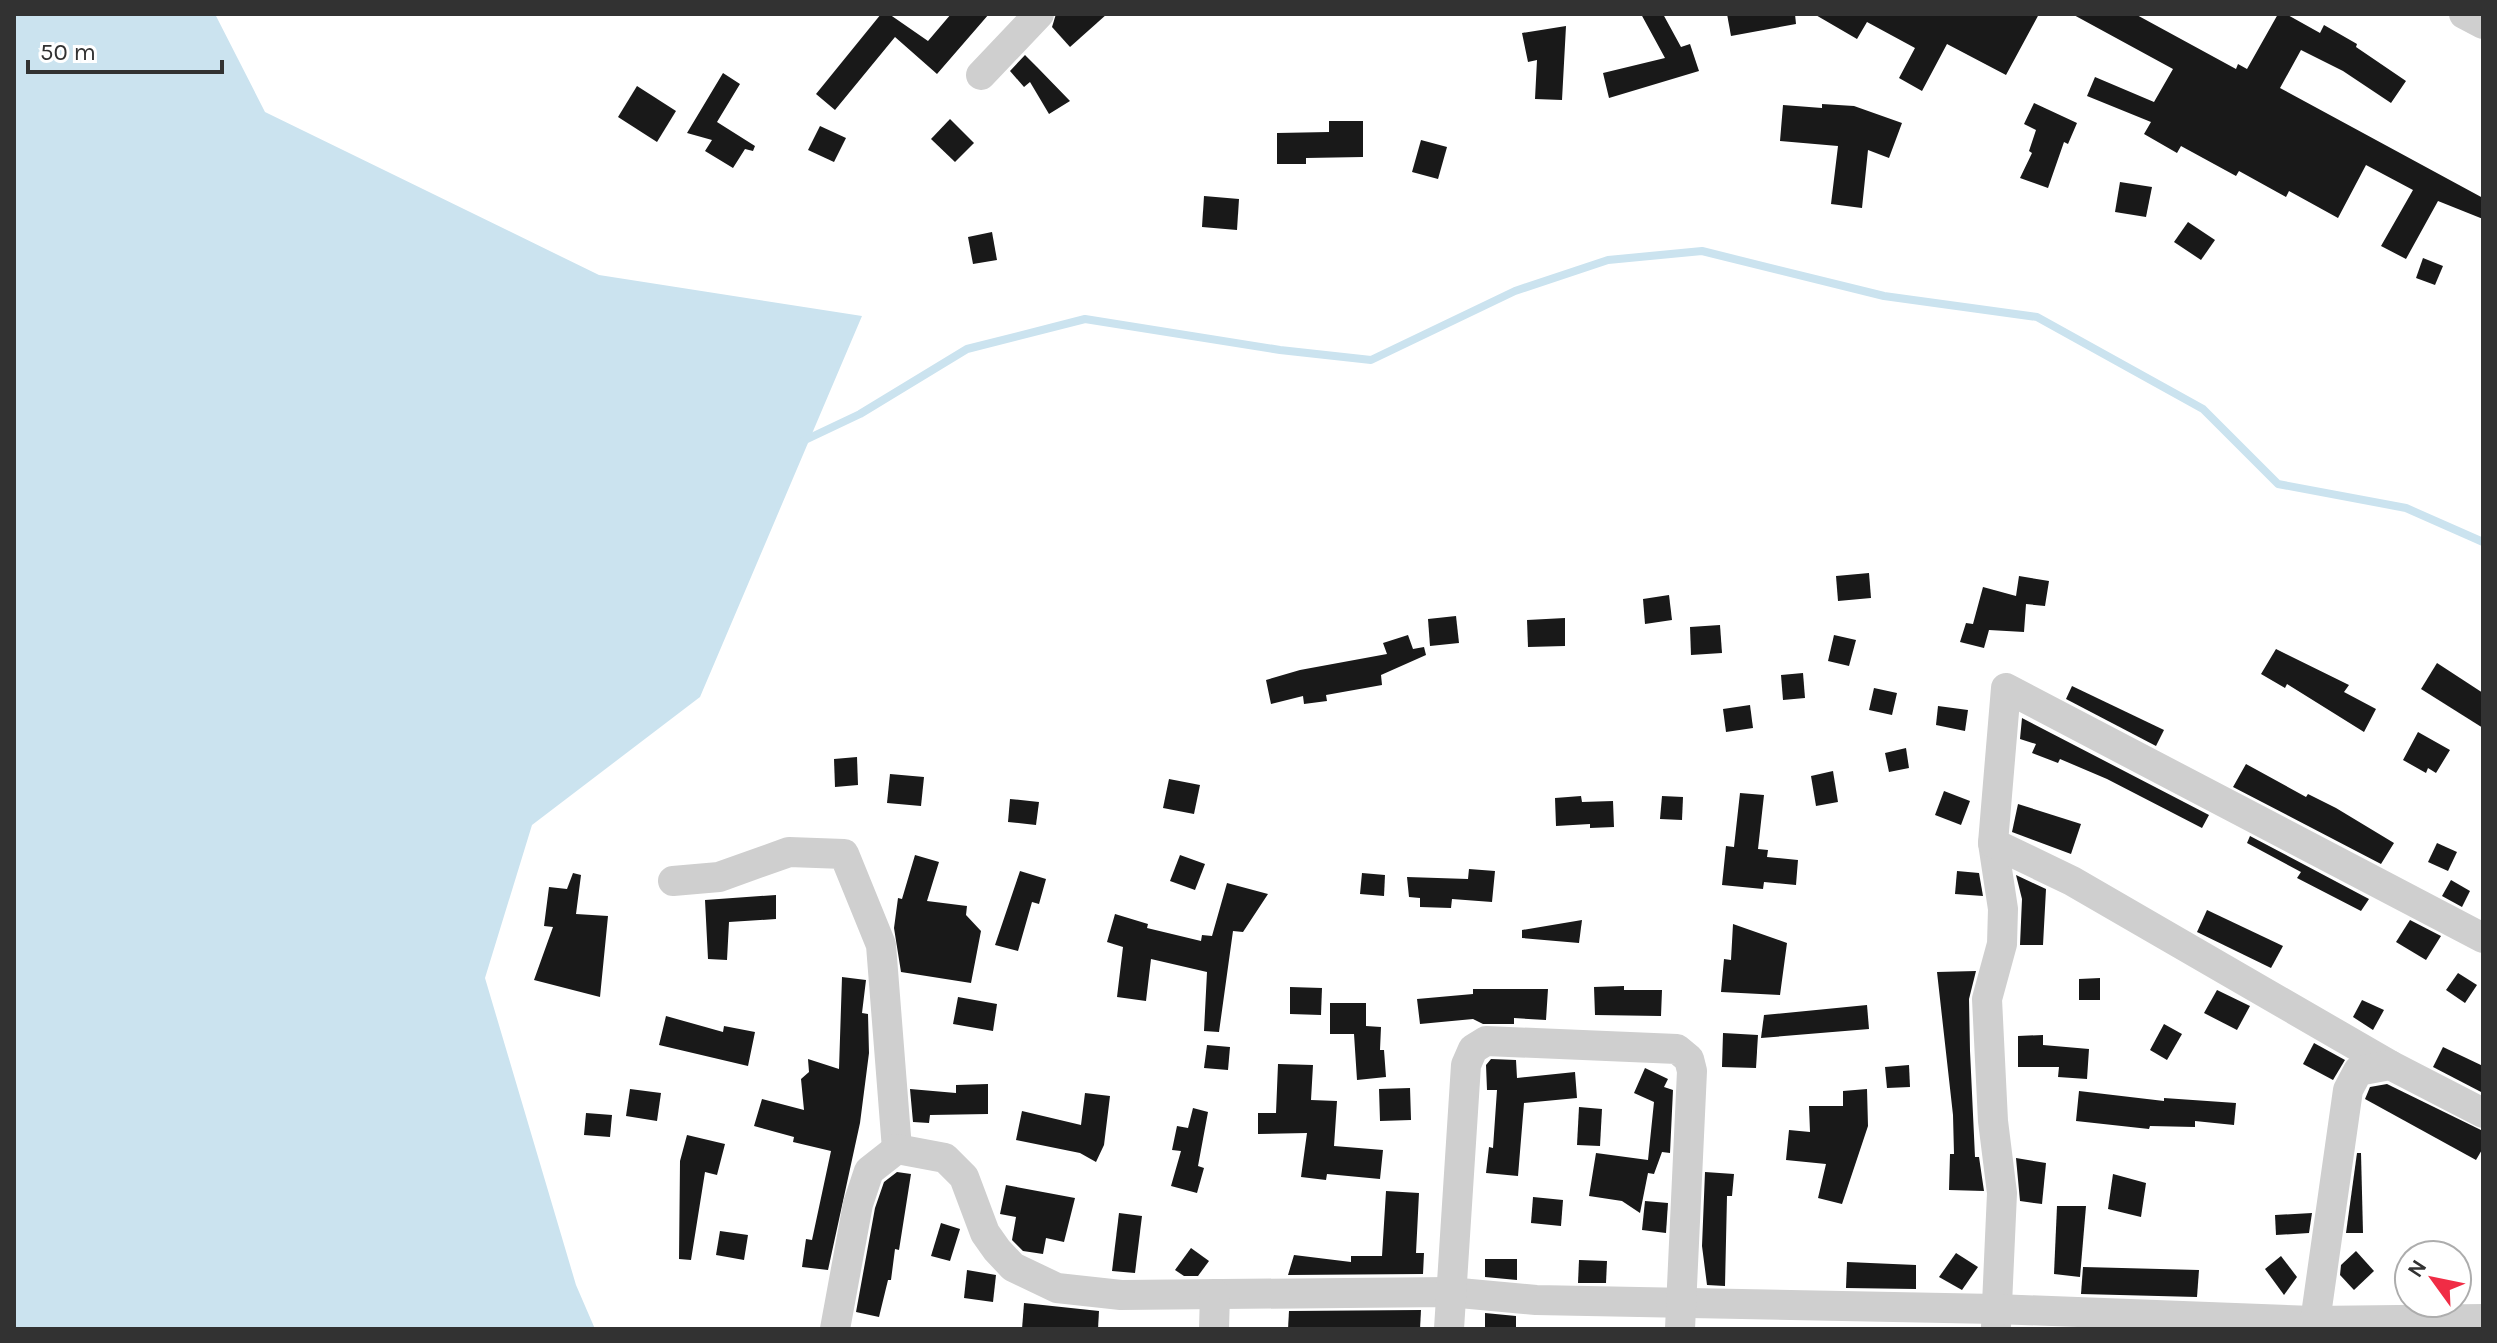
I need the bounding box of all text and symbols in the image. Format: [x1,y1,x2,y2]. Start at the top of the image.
scale bar [28,24,222,74]
text: 50 m [40,38,96,66]
north arrow [2393,1239,2473,1319]
text: N [2402,1255,2432,1282]

